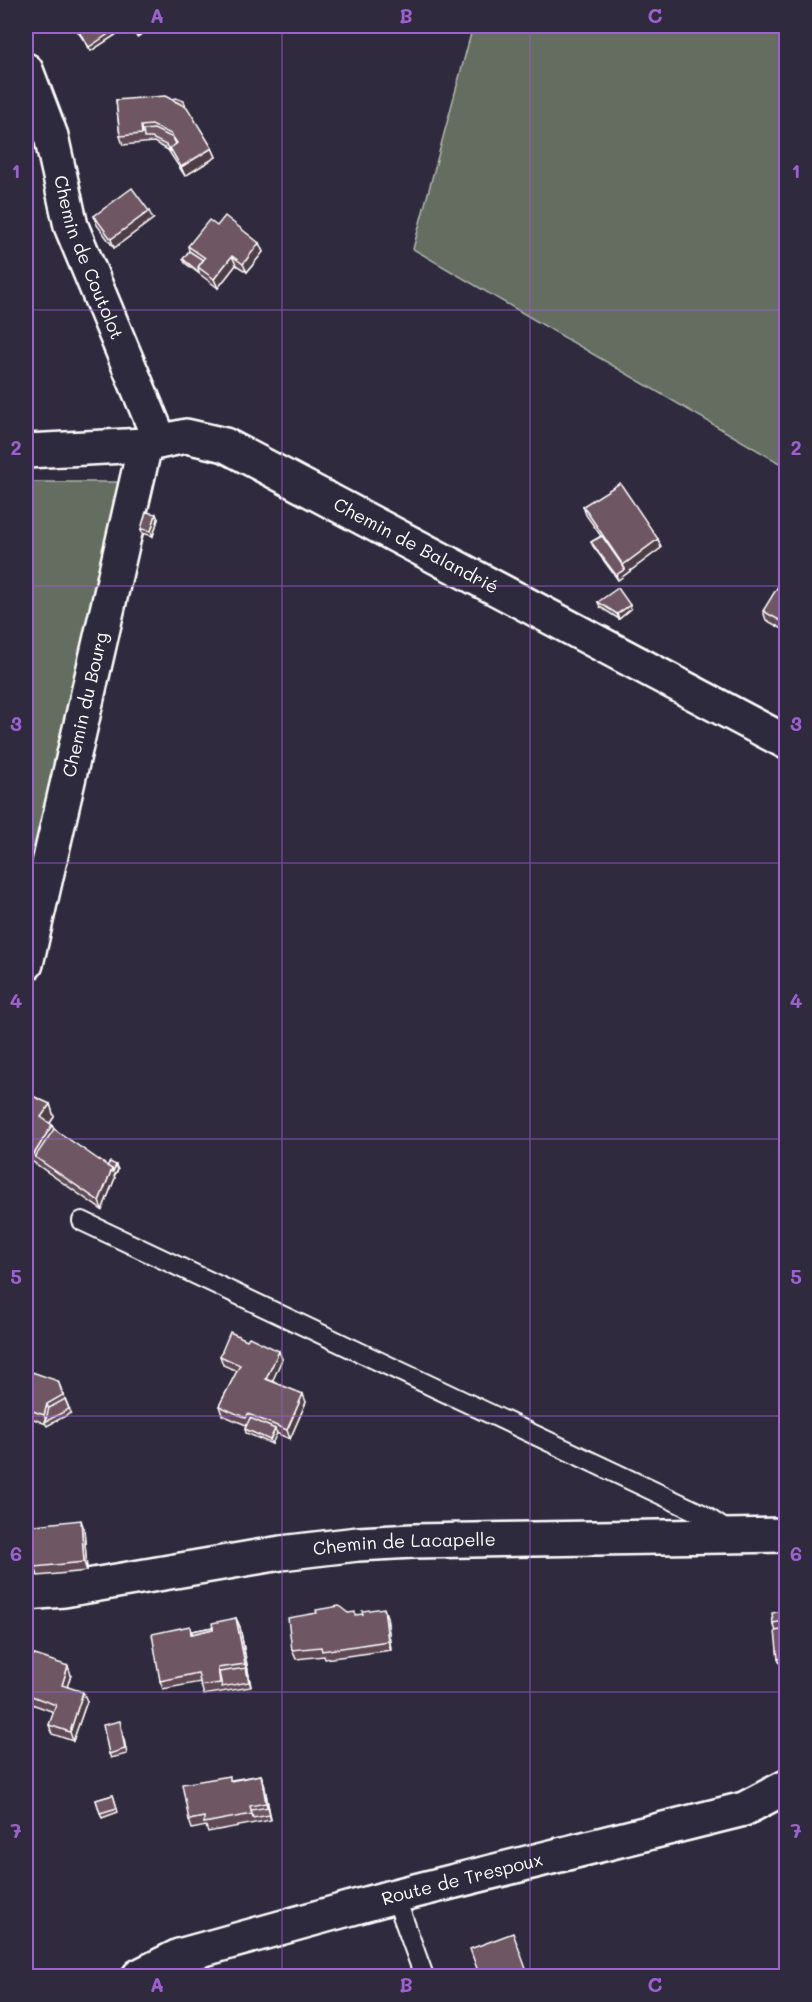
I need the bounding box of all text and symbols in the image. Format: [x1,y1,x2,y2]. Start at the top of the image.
text: A [150,2,164,28]
text: B [399,2,413,28]
text: C [648,2,663,28]
text: 1 [12,157,20,183]
text: 1 [792,157,800,183]
street label: Chemin de Coutolot [49,173,130,343]
text: 2 [10,434,22,460]
text: 2 [790,434,802,460]
street label: Chemin de Balandrié [330,492,503,599]
street label: Chemin du Bourg [56,630,113,779]
text: 3 [10,710,22,736]
text: 3 [790,710,802,736]
text: 4 [10,987,23,1013]
text: 4 [790,987,803,1013]
text: 5 [10,1263,22,1289]
text: 5 [790,1263,802,1289]
street label: Chemin de Lacapelle [311,1527,496,1560]
text: 6 [10,1540,22,1566]
text: 6 [790,1540,802,1566]
text: 7 [10,1817,22,1843]
text: 7 [790,1817,802,1843]
street label: Route de Trespoux [379,1847,545,1910]
text: A [150,1971,164,1997]
text: B [399,1971,413,1997]
text: C [648,1971,663,1997]

